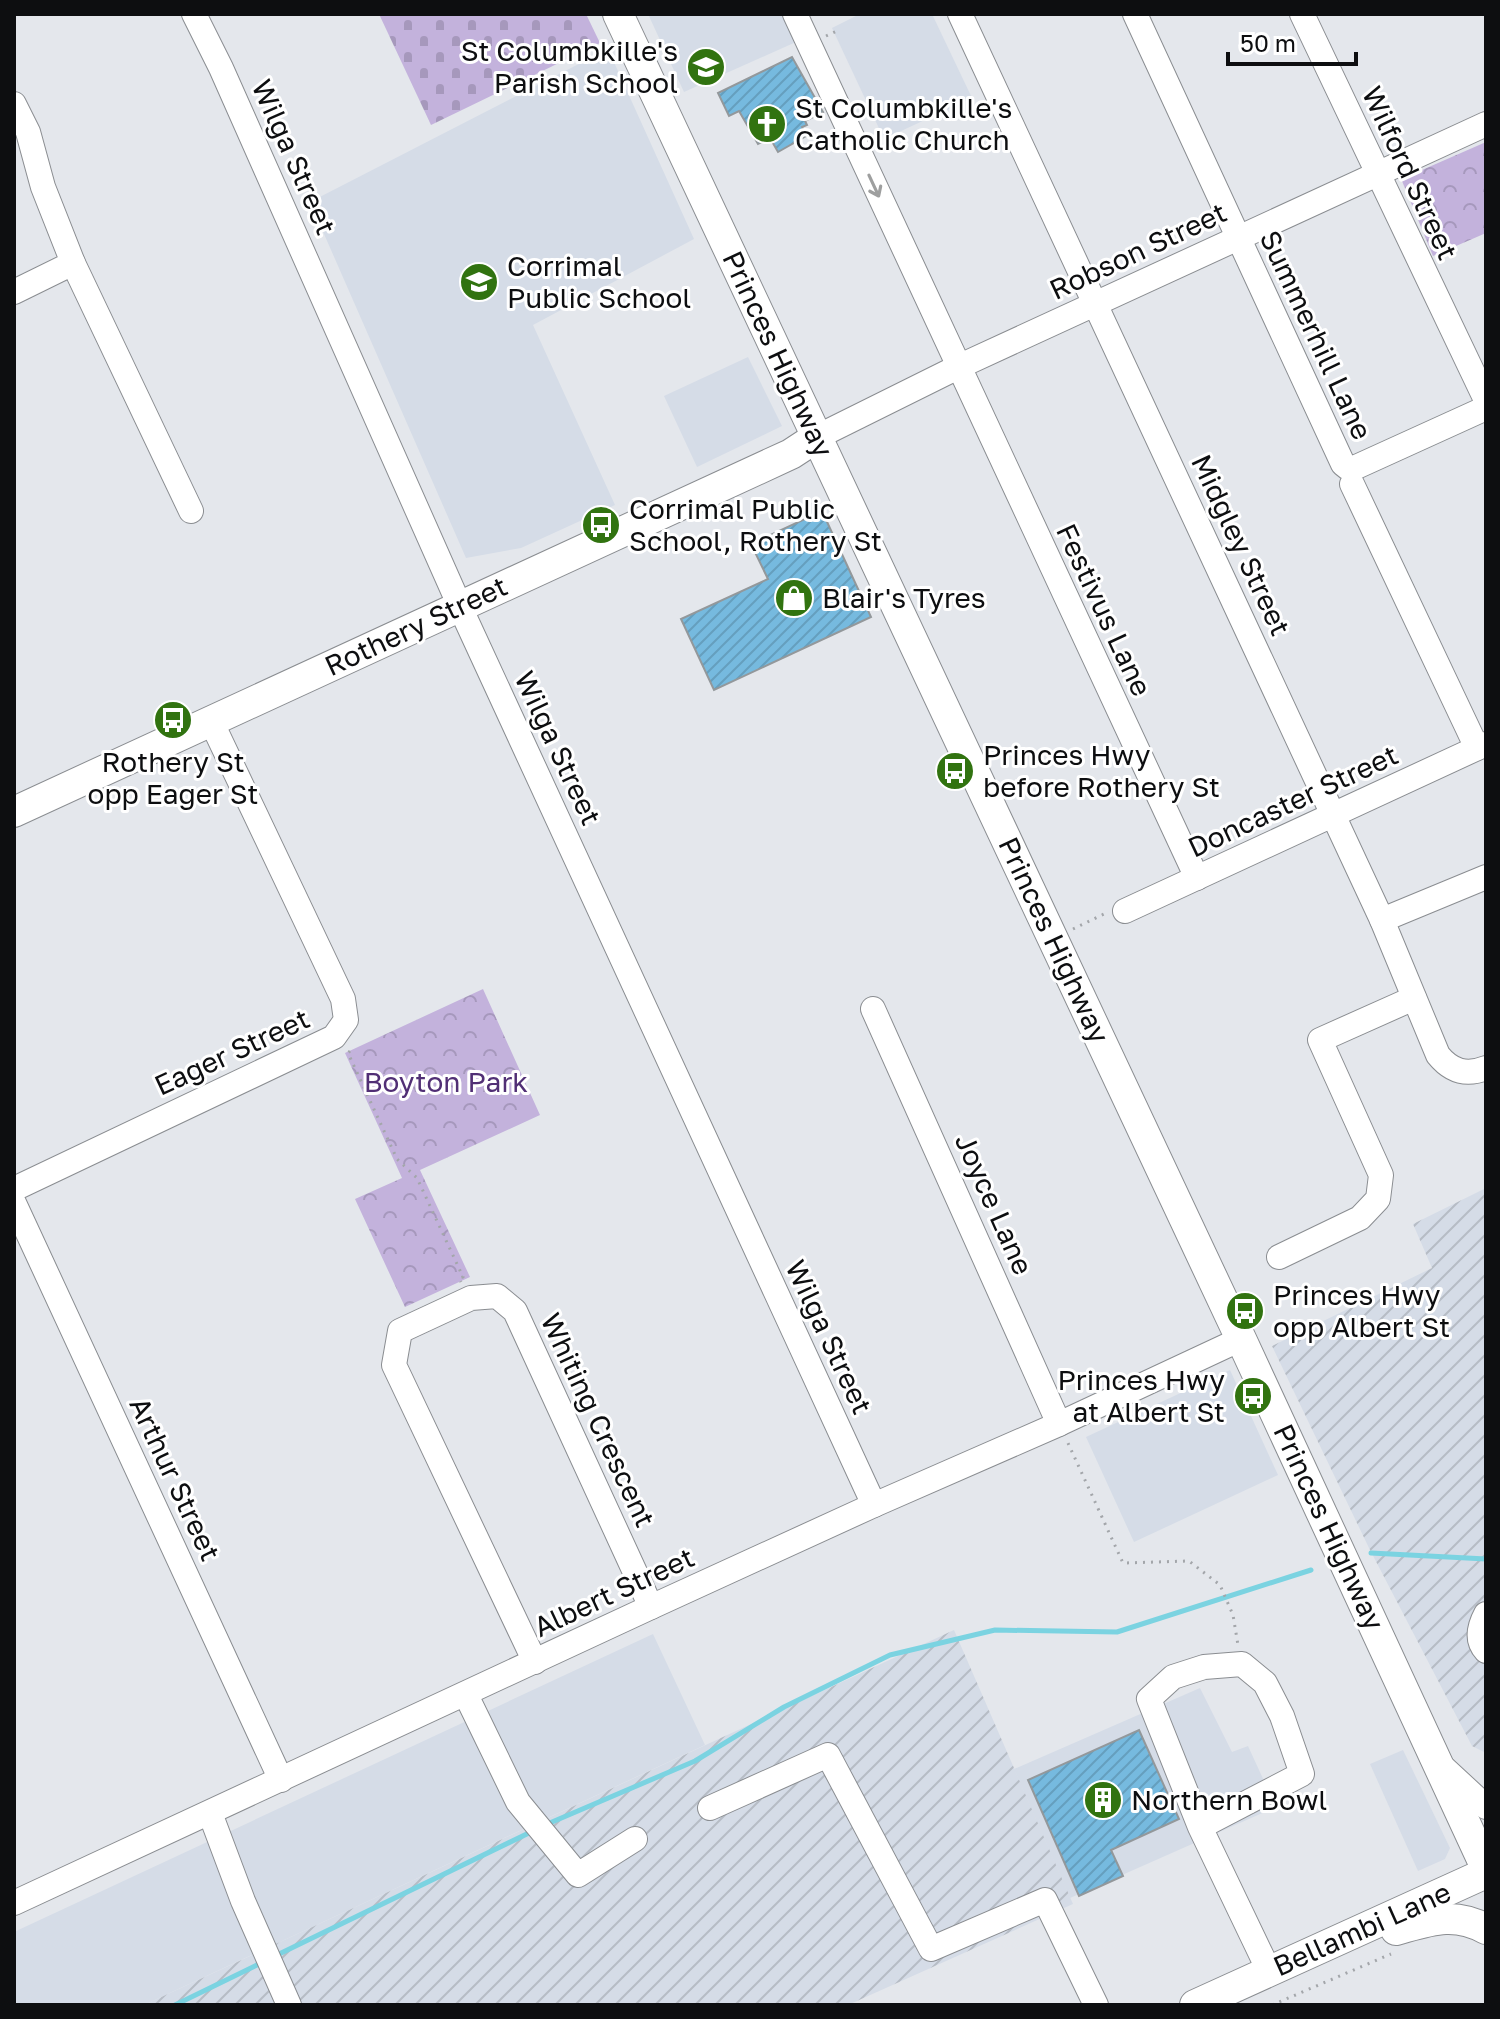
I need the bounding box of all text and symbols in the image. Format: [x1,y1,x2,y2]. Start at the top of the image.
scale bar [1228,16,1356,66]
text: 50 m [1240,28,1296,57]
place label: St Columbkille's Parish School [461,34,678,99]
school or university icon: St Columbkille's Parish School [685,46,727,88]
street label: Wilga Street [246,74,343,239]
street label: Wilford Street [1356,81,1465,265]
place label: St Columbkille's Catholic Church [795,91,1012,156]
church icon: St Columbkille's Catholic Church [746,103,788,145]
one-way arrow [868,174,883,198]
street label: Robson Street [1044,195,1232,306]
street label: Summerhill Lane [1254,225,1379,445]
street label: Princes Highway [716,246,841,462]
place label: Corrimal Public School [507,249,691,314]
school or university icon: Corrimal Public School [458,261,500,303]
street label: Midgley Street [1185,449,1298,641]
place label: Corrimal Public School, Rothery St [629,492,882,557]
bus stop icon: Corrimal Public School, Rothery St [580,504,622,546]
street label: Festivus Lane [1050,518,1159,701]
street label: Rothery Street [319,569,512,682]
shop icon: Blair's Tyres [773,577,815,619]
place label: Blair's Tyres [822,581,986,614]
street label: Wilga Street [508,666,608,830]
bus stop icon: Rothery St opp Eager St [152,699,194,741]
street label: Doncaster Street [1183,737,1403,864]
place label: Princes Hwy before Rothery St [983,738,1220,803]
place label: Rothery St opp Eager St [88,745,258,810]
bus stop icon: Princes Hwy before Rothery St [934,750,976,792]
street label: Princes Highway [992,832,1117,1048]
street label: Eager Street [149,1001,314,1102]
park label: Boyton Park [364,1065,528,1098]
street label: Joyce Lane [949,1128,1040,1279]
street label: Wilga Street [779,1255,879,1419]
place label: Princes Hwy opp Albert St [1273,1278,1450,1343]
bus stop icon: Princes Hwy opp Albert St [1224,1290,1266,1332]
street label: Whiting Crescent [534,1308,662,1532]
place label: Princes Hwy at Albert St [1057,1363,1225,1428]
bus stop icon: Princes Hwy at Albert St [1232,1375,1274,1417]
street label: Arthur Street [123,1392,228,1566]
street label: Princes Highway [1267,1419,1392,1635]
street label: Albert Street [528,1540,699,1643]
building icon: Northern Bowl [1082,1779,1124,1821]
place label: Northern Bowl [1131,1783,1327,1816]
street label: Bellambi Lane [1268,1875,1456,1982]

